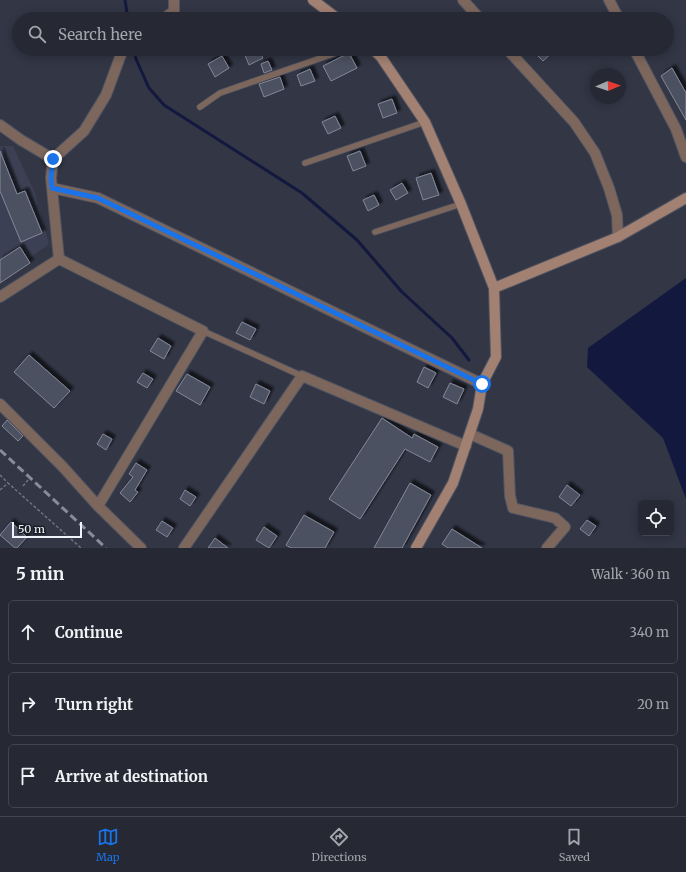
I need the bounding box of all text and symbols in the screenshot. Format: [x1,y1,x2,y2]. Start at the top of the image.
search box [12,12,674,56]
icon: search [26,23,48,45]
text: Search here [58,25,142,44]
north arrow [590,68,626,104]
route end [44,150,62,168]
route start [473,375,491,393]
map controls [638,500,674,536]
button: locate [638,500,674,536]
scale bar [12,520,82,539]
text: 50 m [18,522,45,536]
text: 5 min [16,563,64,585]
text: Walk · 360 m [591,566,670,583]
icon: ahead [17,621,39,643]
text: Continue [55,623,123,642]
text: 340 m [630,624,669,641]
icon: right [17,693,39,715]
text: Turn right [55,695,133,714]
text: 20 m [637,696,669,713]
icon: arrive [17,765,39,787]
text: Arrive at destination [55,767,208,786]
tab: Map [96,826,120,864]
tab: Directions [312,826,367,864]
tab: Saved [559,826,590,864]

